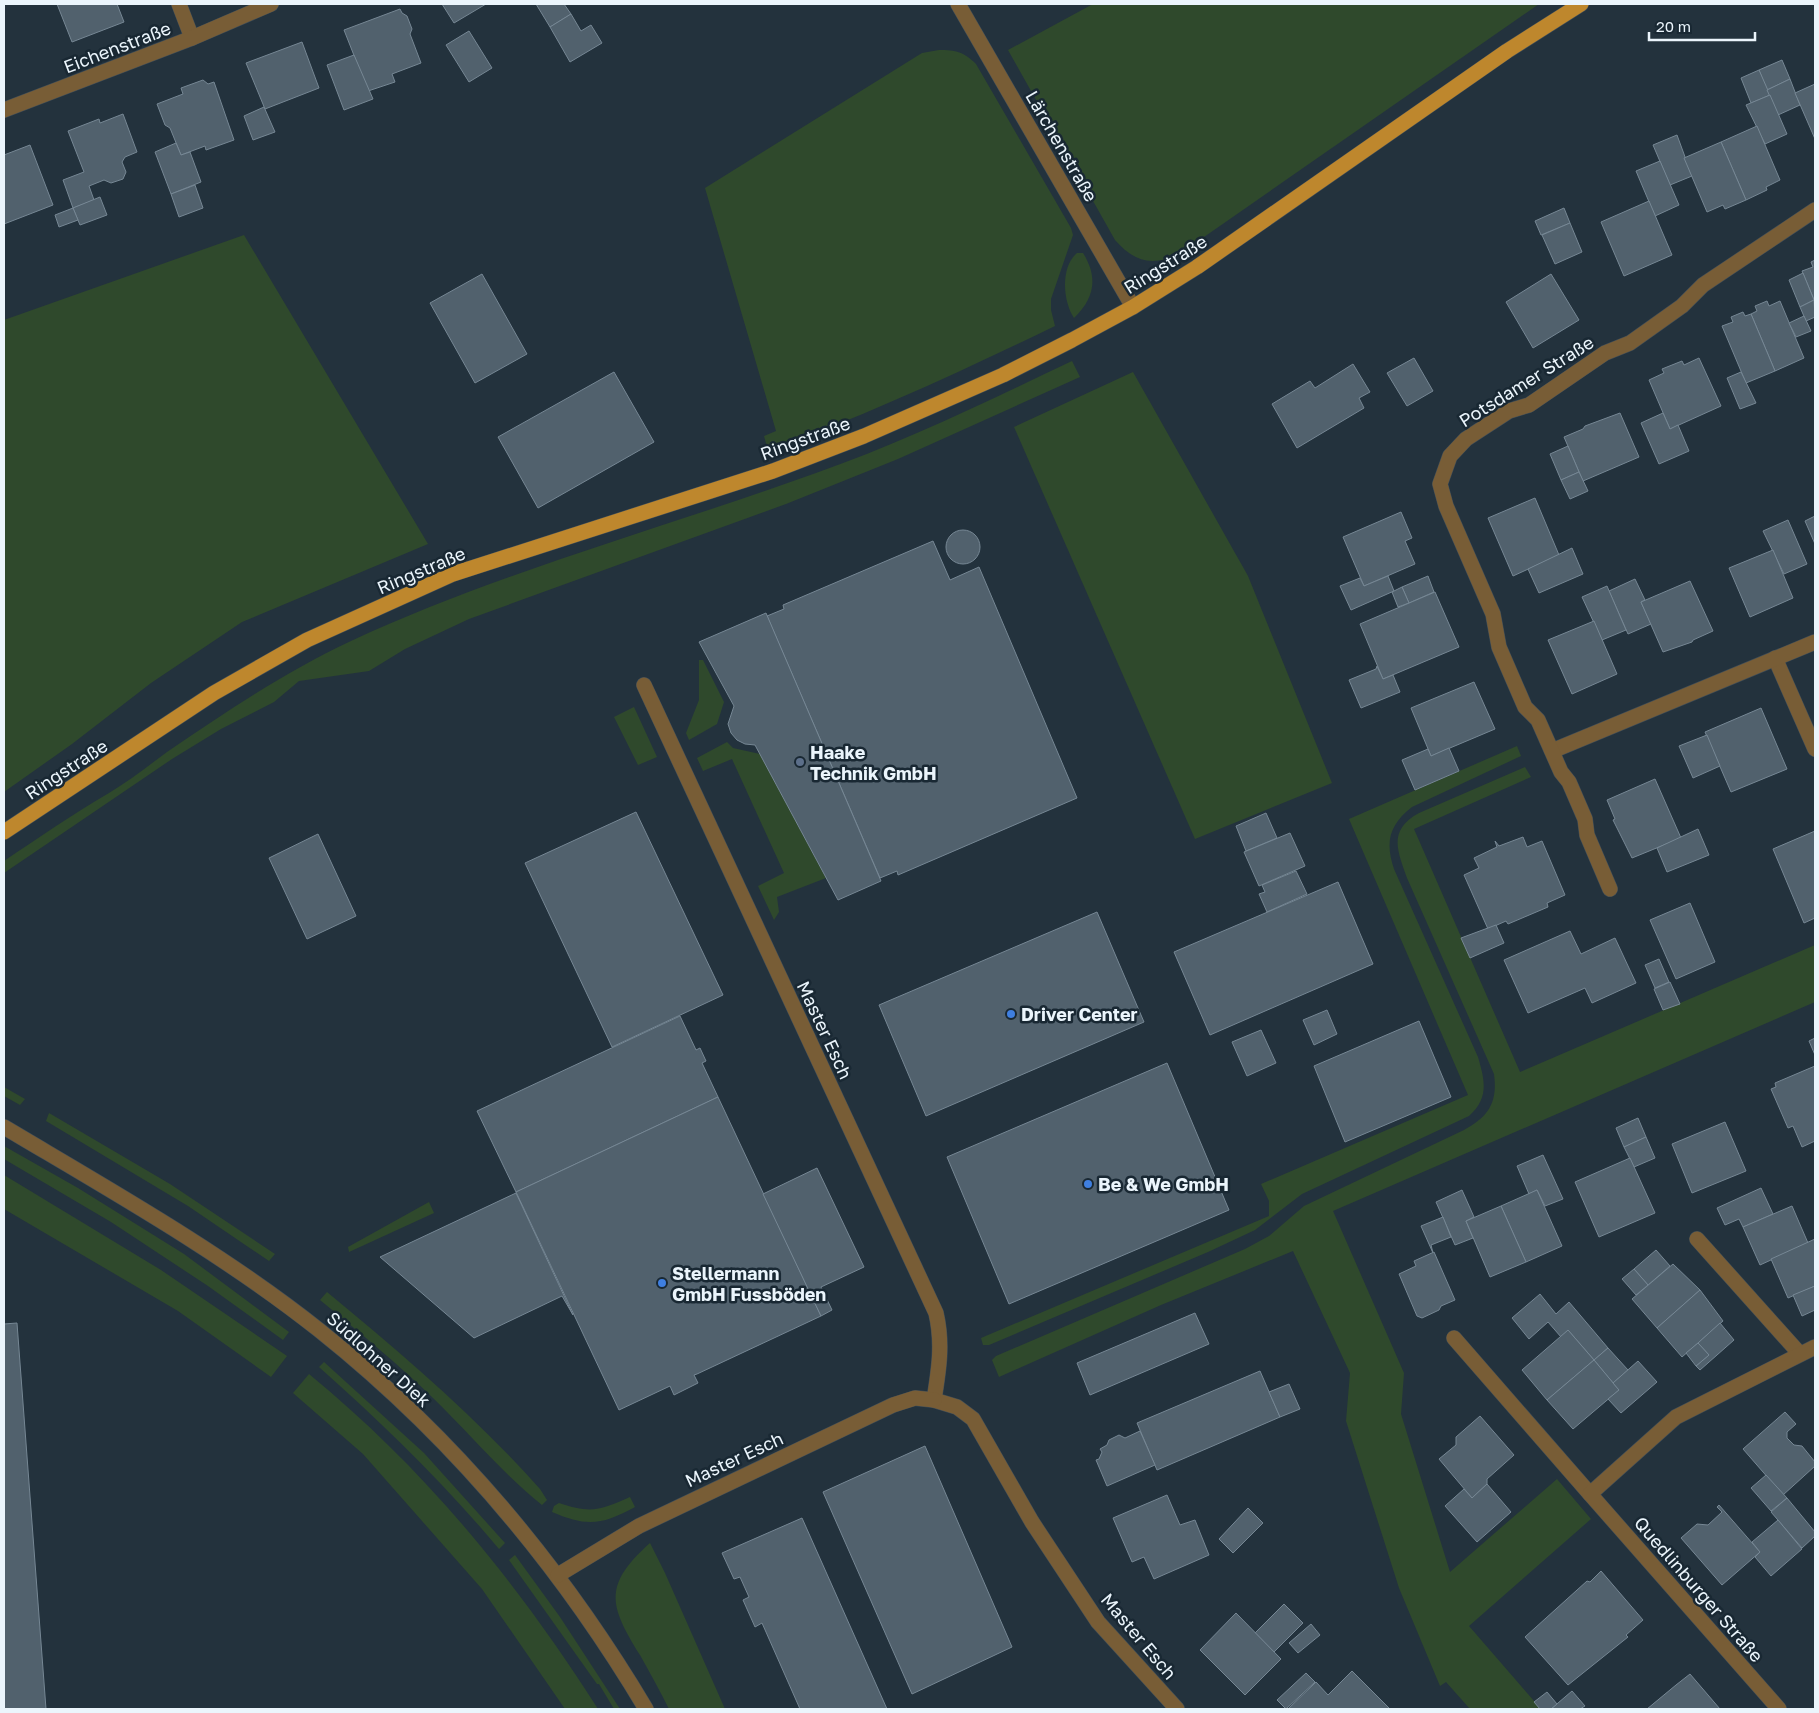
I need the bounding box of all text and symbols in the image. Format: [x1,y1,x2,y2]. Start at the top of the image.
scale bar [1649,10,1755,42]
street label: Eichenstraße [60,17,174,77]
text: 20 m [1656,17,1691,35]
street label: Lärchenstraße [1021,87,1103,205]
street label: Ringstraße [1119,230,1211,298]
street label: Potsdamer Straße [1455,331,1597,431]
street label: Ringstraße [757,412,853,464]
street label: Ringstraße [374,542,468,598]
street label: Ringstraße [21,734,111,804]
place label: Haake Technik GmbH [810,741,937,784]
marker: Haake Technik GmbH [794,756,806,768]
street label: Master Esch [793,977,857,1083]
place label: Driver Center [1021,1003,1138,1025]
marker: Driver Center [1005,1008,1017,1020]
place label: Be & We GmbH [1098,1173,1229,1195]
marker: Be & We GmbH [1082,1178,1094,1190]
place label: Stellermann GmbH Fussböden [672,1262,826,1305]
marker: Stellermann GmbH Fussböden [656,1277,668,1289]
street label: Südlohner Diek [323,1307,435,1411]
street label: Master Esch [681,1427,787,1491]
street label: Quedlinburger Straße [1630,1512,1768,1666]
street label: Master Esch [1097,1588,1181,1684]

